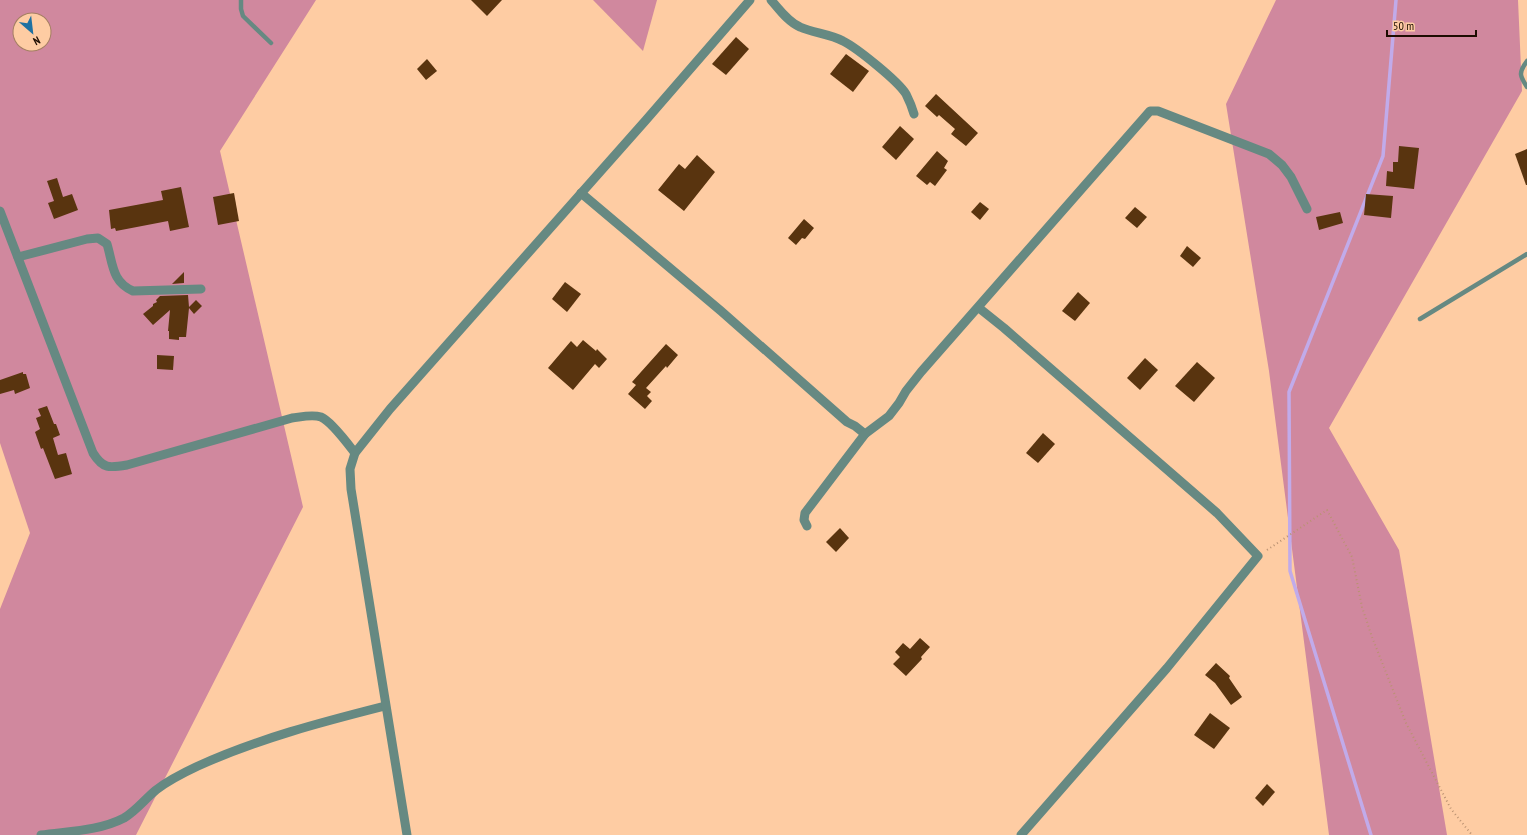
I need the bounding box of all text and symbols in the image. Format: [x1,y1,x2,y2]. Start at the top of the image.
north arrow [12,12,52,52]
scale bar [1387,12,1476,38]
text: 50 m [1393,18,1414,33]
text: N [31,33,43,48]

